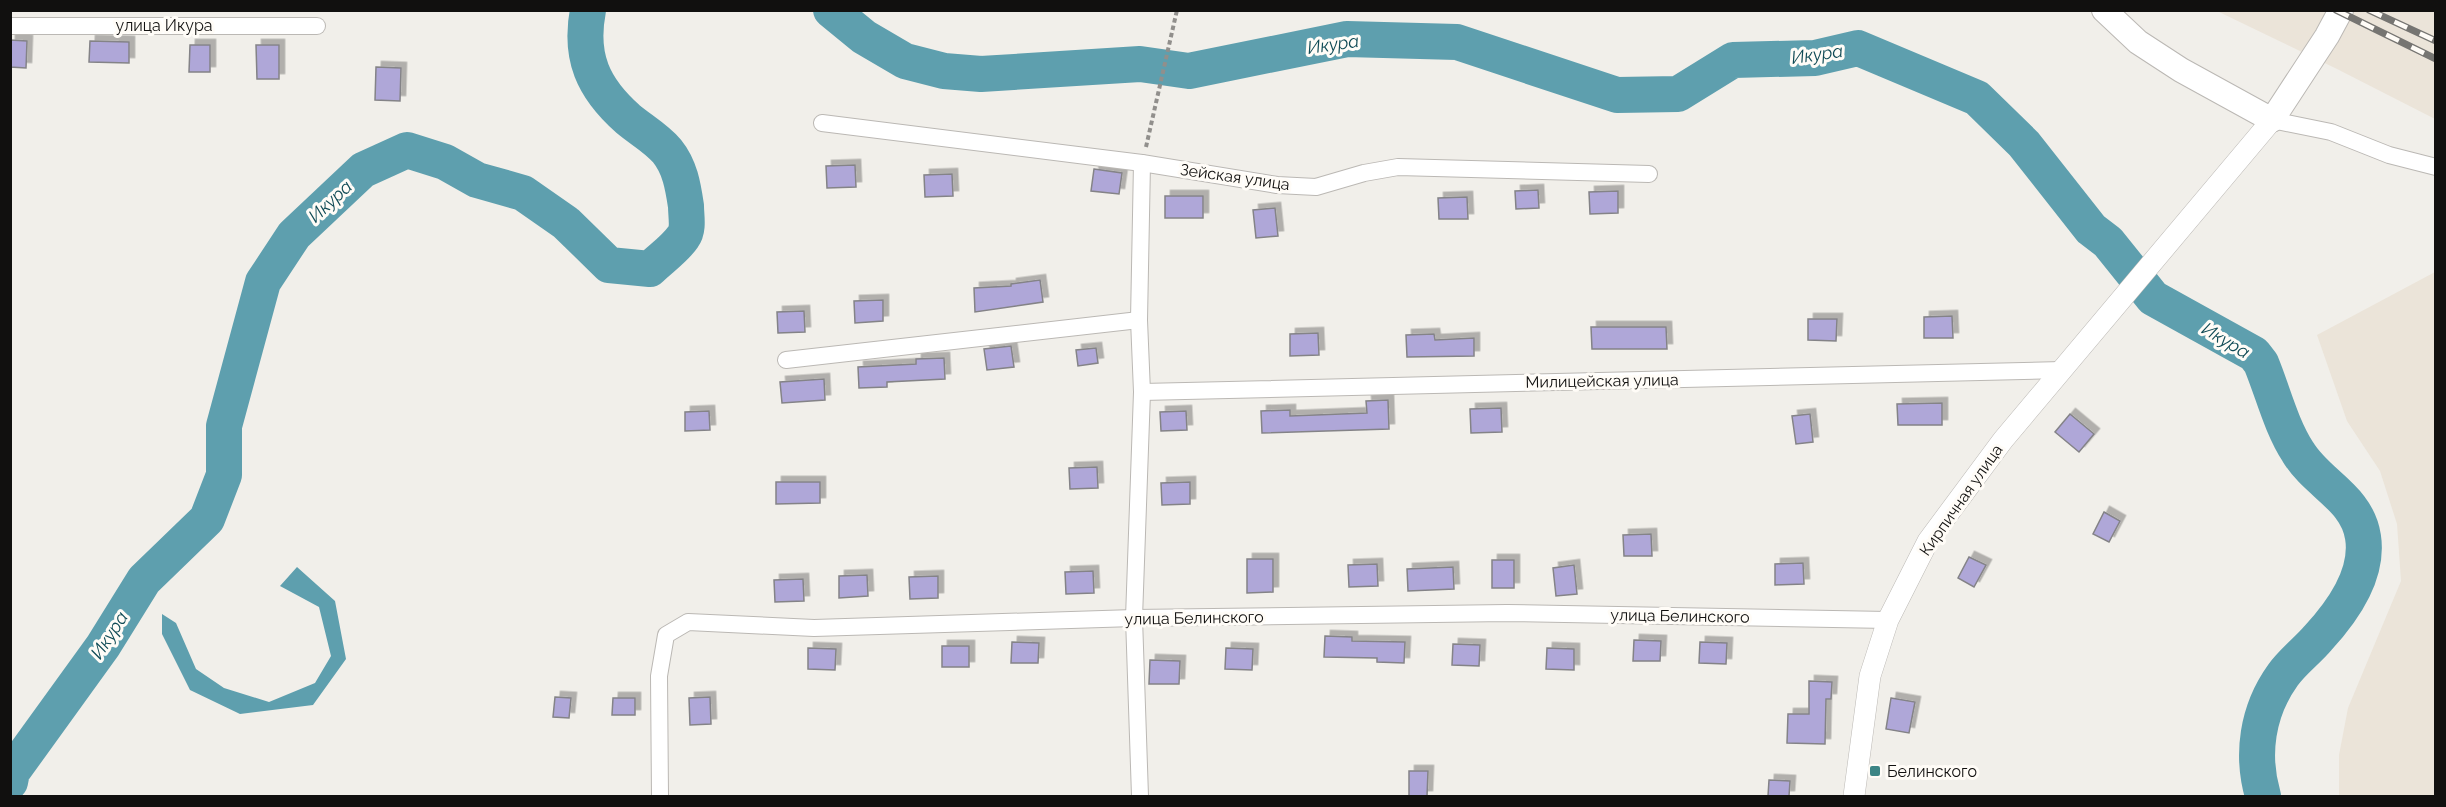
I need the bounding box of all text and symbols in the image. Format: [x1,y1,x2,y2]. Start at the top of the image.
street label: улица Икура [115,16,213,35]
water label: Икура [1306,30,1360,58]
water label: Икура [1790,40,1844,68]
street label: Зейская улица [1179,160,1291,194]
water label: Икура [304,175,356,226]
water label: Икура [2198,318,2254,363]
street label: Милицейская улица [1525,370,1679,392]
street label: Кирпичная улица [1915,441,2007,559]
street label: улица Белинского [1610,605,1750,627]
water label: Икура [86,607,132,663]
street label: улица Белинского [1124,607,1264,629]
place label: Белинского [1887,762,1977,781]
marker: Белинского [1868,764,1882,778]

